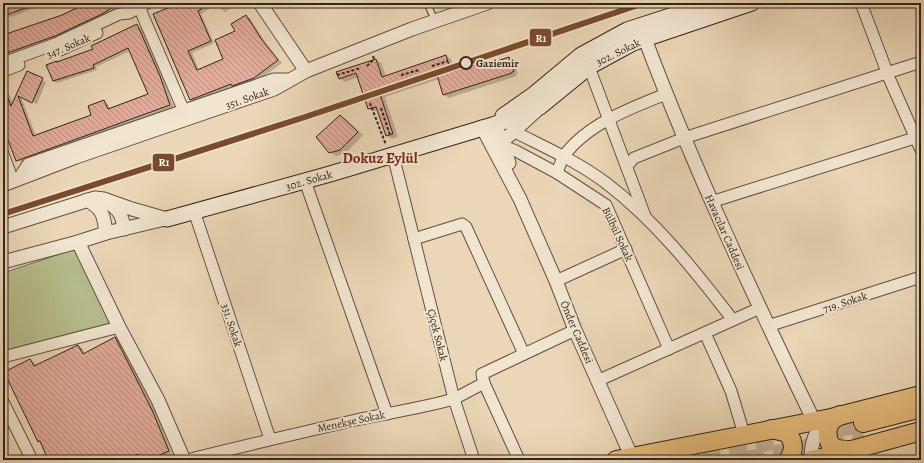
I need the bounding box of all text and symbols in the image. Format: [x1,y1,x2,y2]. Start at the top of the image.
line badge: R1 [529,28,552,47]
street label: 347. Sokak [44,30,93,62]
text: R1 [536,31,547,46]
street label: 302. Sokak [593,35,644,70]
marker: Gaziemir [459,56,473,70]
place label: Gaziemir [476,56,519,71]
street label: 351. Sokak [223,84,272,113]
district label: Dokuz Eylül [342,148,418,168]
line badge: R1 [152,153,175,172]
text: R1 [159,155,170,170]
street label: 302. Sokak [284,167,335,194]
street label: Havacılar Caddesi [701,192,748,272]
street label: Bülbül Sokak [598,205,637,264]
street label: 719. Sokak [821,288,870,317]
street label: Önder Caddesi [557,298,597,366]
street label: 331. Sokak [217,301,246,349]
street label: Çiçek Sokak [424,307,451,364]
street label: Menekşe Sokak [316,407,387,436]

